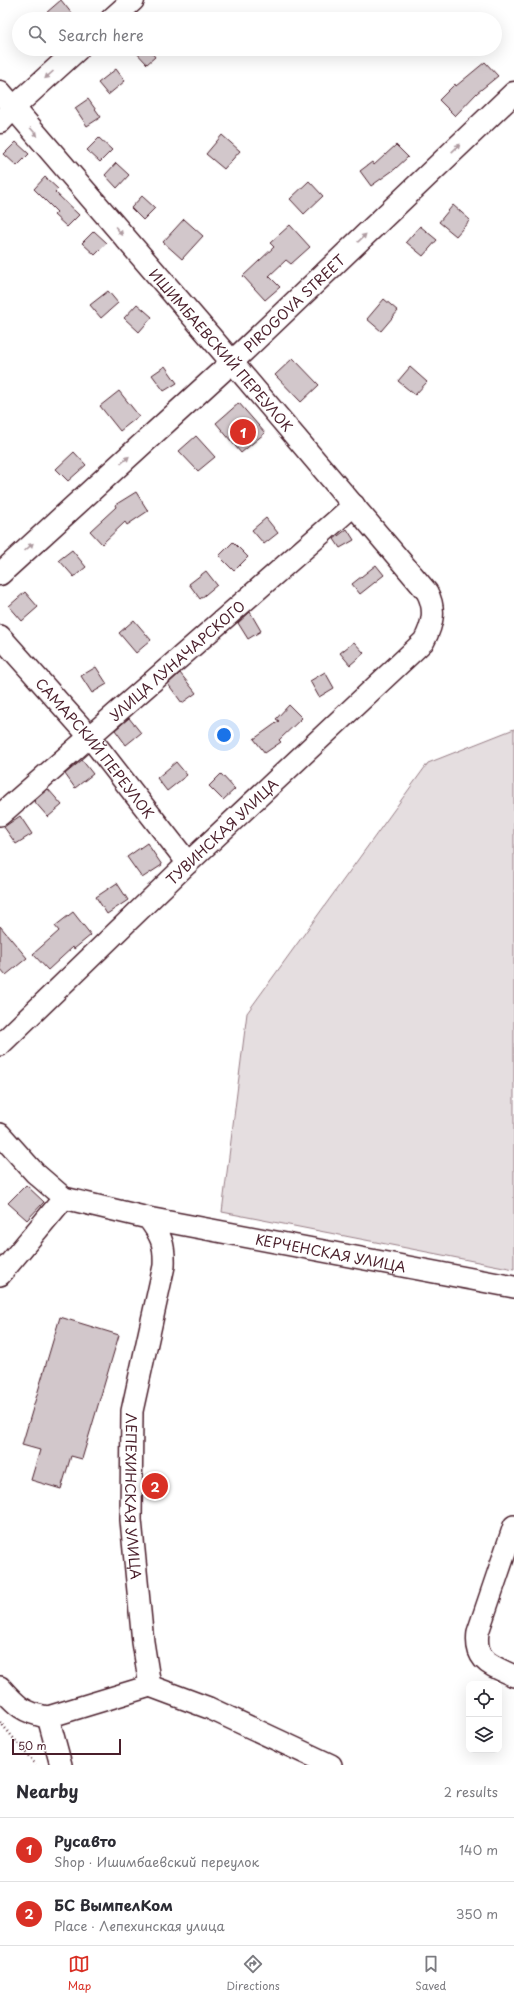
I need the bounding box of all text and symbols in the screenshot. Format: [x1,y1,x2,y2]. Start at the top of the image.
search box [12,12,502,56]
icon: search [26,23,48,45]
text: Search here [58,23,144,46]
one-way arrow [44,70,54,80]
one-way arrow [29,127,38,138]
one-way arrow [451,143,461,153]
one-way arrow [114,225,123,236]
one-way arrow [357,233,367,243]
street label: PIROGOVA STREET [239,249,350,356]
street label: ИШИМБАЕВСКИЙ ПЕРЕУЛОК [144,264,298,436]
pin: 1 [230,417,256,447]
one-way arrow [120,455,130,465]
one-way arrow [24,543,34,552]
street label: УЛИЦА ЛУНАЧАРСКОГО [104,595,249,725]
street label: САМАРСКИЙ ПЕРЕУЛОК [31,673,160,822]
your location [214,725,234,745]
street label: ТУВИНСКАЯ УЛИЦА [161,773,283,889]
street label: КЕРЧЕНСКАЯ УЛИЦА [254,1228,408,1277]
street label: ЛЕПЕХИНСКАЯ УЛИЦА [120,1413,147,1581]
pin: 2 [142,1471,168,1501]
map controls [466,1681,502,1753]
button: locate [466,1681,502,1717]
button: layers [466,1717,502,1753]
scale bar [12,1737,121,1756]
text: 50 m [18,1737,47,1754]
text: Nearby [16,1778,78,1804]
text: 2 results [444,1782,498,1801]
text: Русавто [54,1829,116,1852]
text: 1 [26,1840,32,1859]
text: 140 m [459,1840,498,1859]
text: Shop · Ишимбаевский переулок [54,1852,259,1871]
text: БС ВымпелКом [54,1893,173,1916]
text: 2 [24,1904,34,1923]
text: 350 m [456,1904,498,1923]
text: Place · Лепехинская улица [54,1916,225,1935]
tab: Map [68,1953,91,1994]
tab: Directions [226,1953,280,1994]
tab: Saved [415,1953,446,1994]

